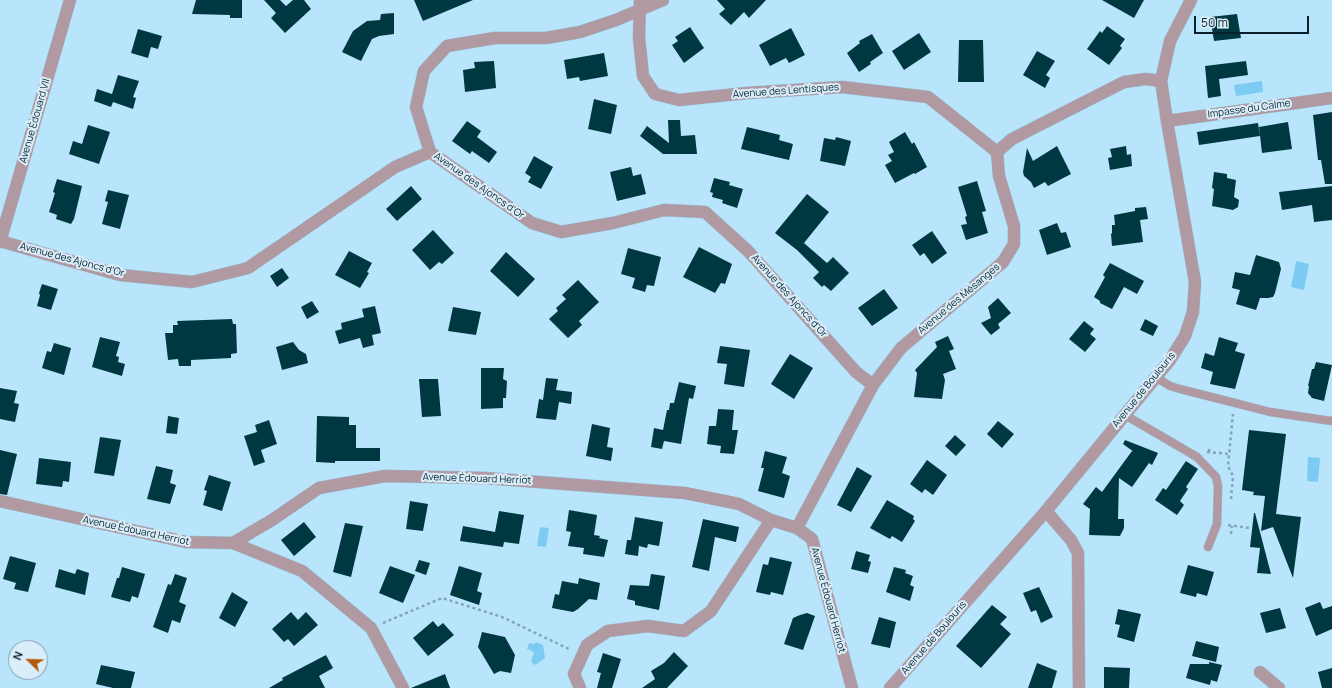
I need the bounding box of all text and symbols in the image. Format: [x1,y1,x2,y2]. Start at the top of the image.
scale bar [1196,8,1311,34]
text: 50 m [1201,14,1228,31]
street label: Avenue Édouard VII [17,77,53,165]
street label: Avenue des Lentisques [732,81,840,101]
street label: Impasse du Calme [1207,97,1291,121]
street label: Avenue des Ajoncs d'Or [431,150,527,222]
street label: Avenue des Ajoncs d'Or [18,240,126,280]
street label: Avenue des Ajoncs d'Or [749,252,829,340]
street label: Avenue des Mésanges [916,261,1002,337]
street label: Avenue de Boulouris [1110,350,1178,430]
street label: Avenue Édouard Herriot [422,471,532,487]
street label: Avenue Édouard Herriot [82,514,190,548]
street label: Avenue Édouard Herriot [808,546,848,654]
street label: Avenue de Boulouris [899,599,969,677]
north arrow [8,640,48,680]
text: N [9,649,26,662]

